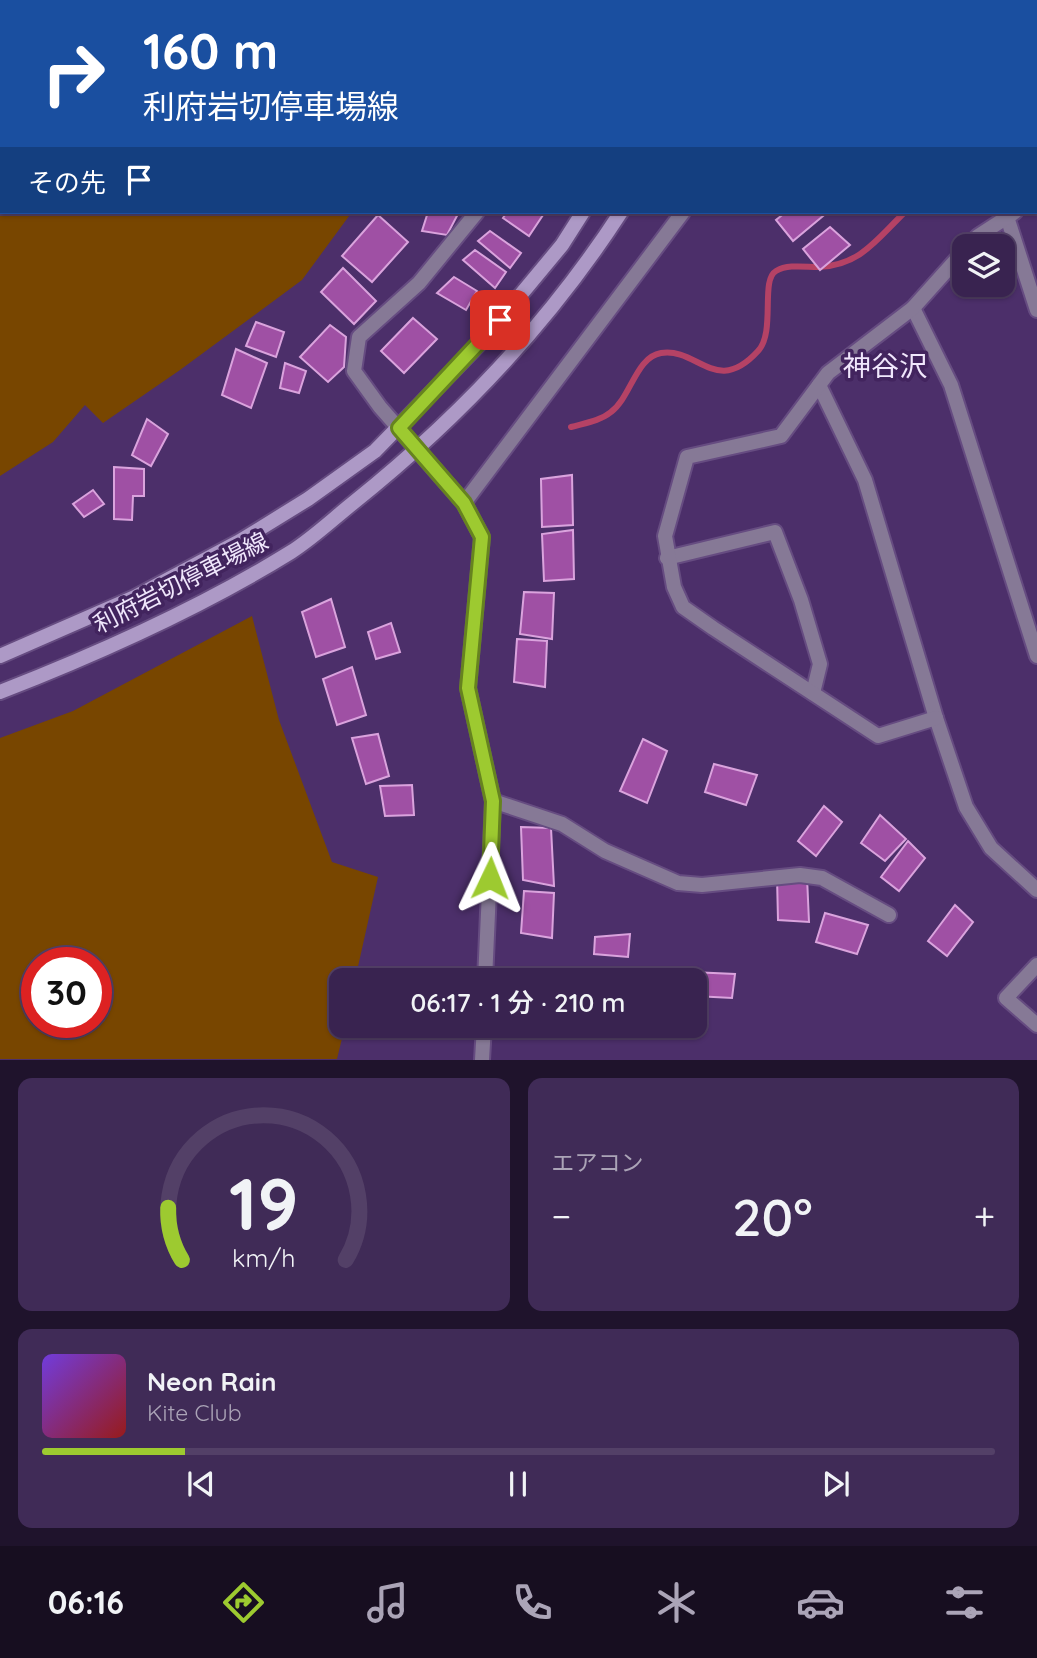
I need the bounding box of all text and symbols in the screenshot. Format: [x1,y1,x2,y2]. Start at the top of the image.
text: 160 m [143,20,278,81]
icon: right [28,28,119,119]
text: 利府岩切停車場線 [143,86,399,126]
icon: arrive [120,161,158,199]
text: その先 [28,166,106,199]
map controls [952,234,1015,297]
button: layers [952,234,1015,297]
pin [470,290,530,350]
icon: arrive [481,301,519,339]
district label: 神谷沢 [843,348,927,383]
street label: 利府岩切停車場線 [88,525,273,639]
position arrow [453,841,527,915]
speed limit sign: 30 [21,947,112,1038]
text: 06:17 · 1 分 · 210 m [410,986,626,1019]
text: エアコン [552,1148,644,1177]
text: 19 [229,1158,299,1249]
text: 20° [732,1184,813,1249]
text: − [552,1192,571,1240]
text: + [974,1192,995,1240]
text: km/h [232,1242,295,1273]
text: Neon Rain [147,1365,276,1398]
text: Kite Club [147,1398,242,1427]
icon: previous [182,1465,220,1503]
icon: pause [499,1465,537,1503]
icon: next [817,1465,855,1503]
icon: directions [219,1578,268,1627]
icon: music [363,1578,412,1627]
icon: phone [508,1578,557,1627]
icon: climate [652,1578,701,1627]
icon: car [796,1578,845,1627]
icon: filters [940,1578,989,1627]
text: 06:16 [48,1582,124,1622]

